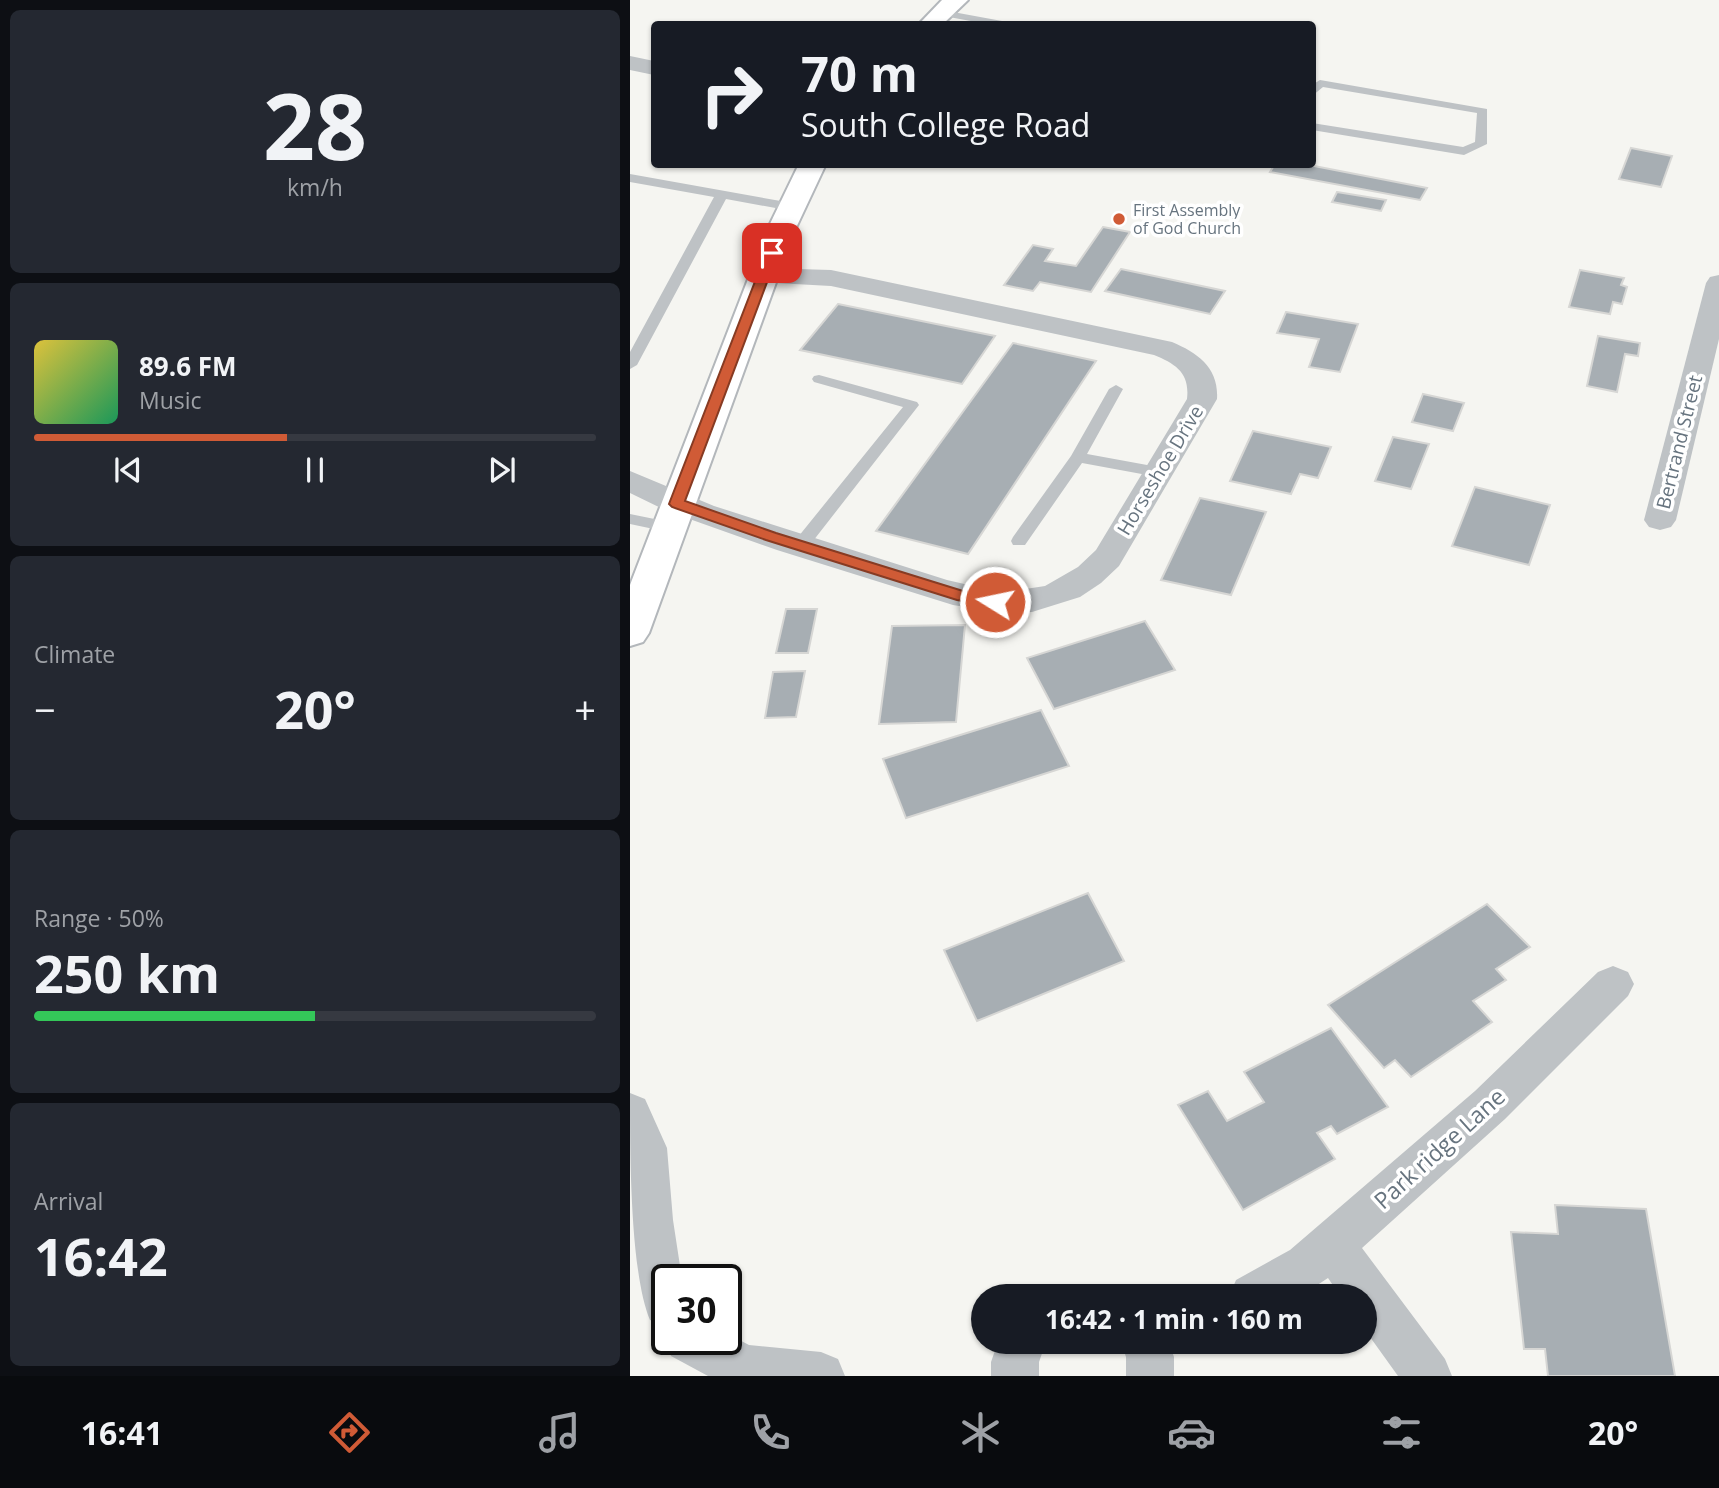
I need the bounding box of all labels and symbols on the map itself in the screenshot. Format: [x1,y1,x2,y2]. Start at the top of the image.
place label: First Assembly of God Church [1133,199,1241,239]
marker: First Assembly of God Church [1111,211,1127,227]
pin [742,223,802,283]
street label: Bertrand Street [1650,372,1708,512]
street label: Horseshoe Drive [1111,400,1209,540]
position arrow [958,565,1032,639]
street label: Park ridge Lane [1366,1080,1512,1216]
speed limit sign: 30 [651,1264,742,1355]

